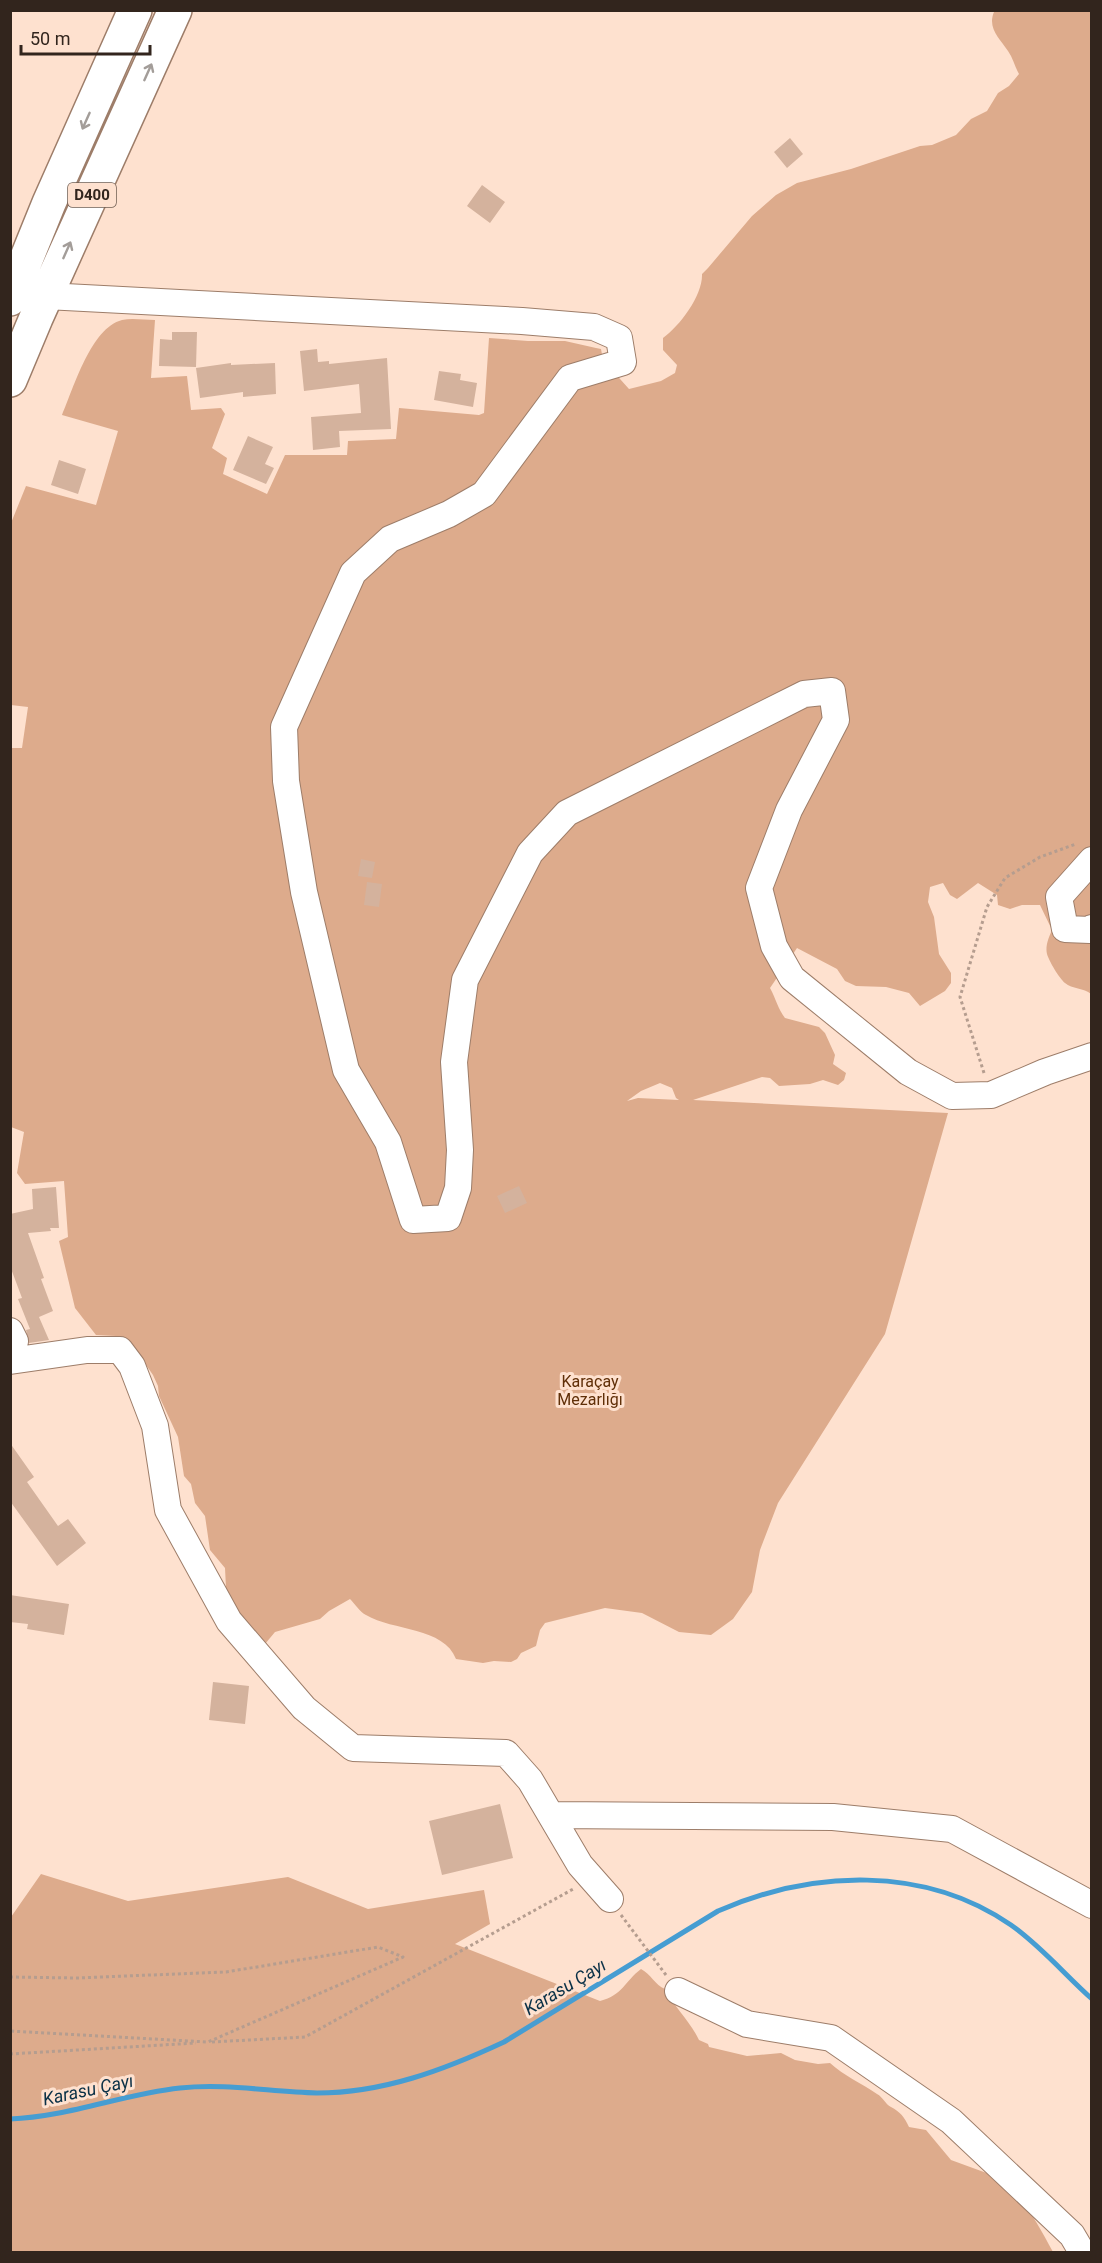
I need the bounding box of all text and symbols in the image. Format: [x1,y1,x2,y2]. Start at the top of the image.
scale bar [21,18,150,56]
text: 50 m [30,28,70,49]
one-way arrow [142,63,154,81]
one-way arrow [80,112,91,130]
road number: D400 [68,183,116,207]
one-way arrow [62,241,74,259]
park label: Karaçay Mezarlığı [557,1372,623,1409]
water label: Karasu Çayı [520,1954,610,2019]
water label: Karasu Çayı [41,2070,135,2109]

